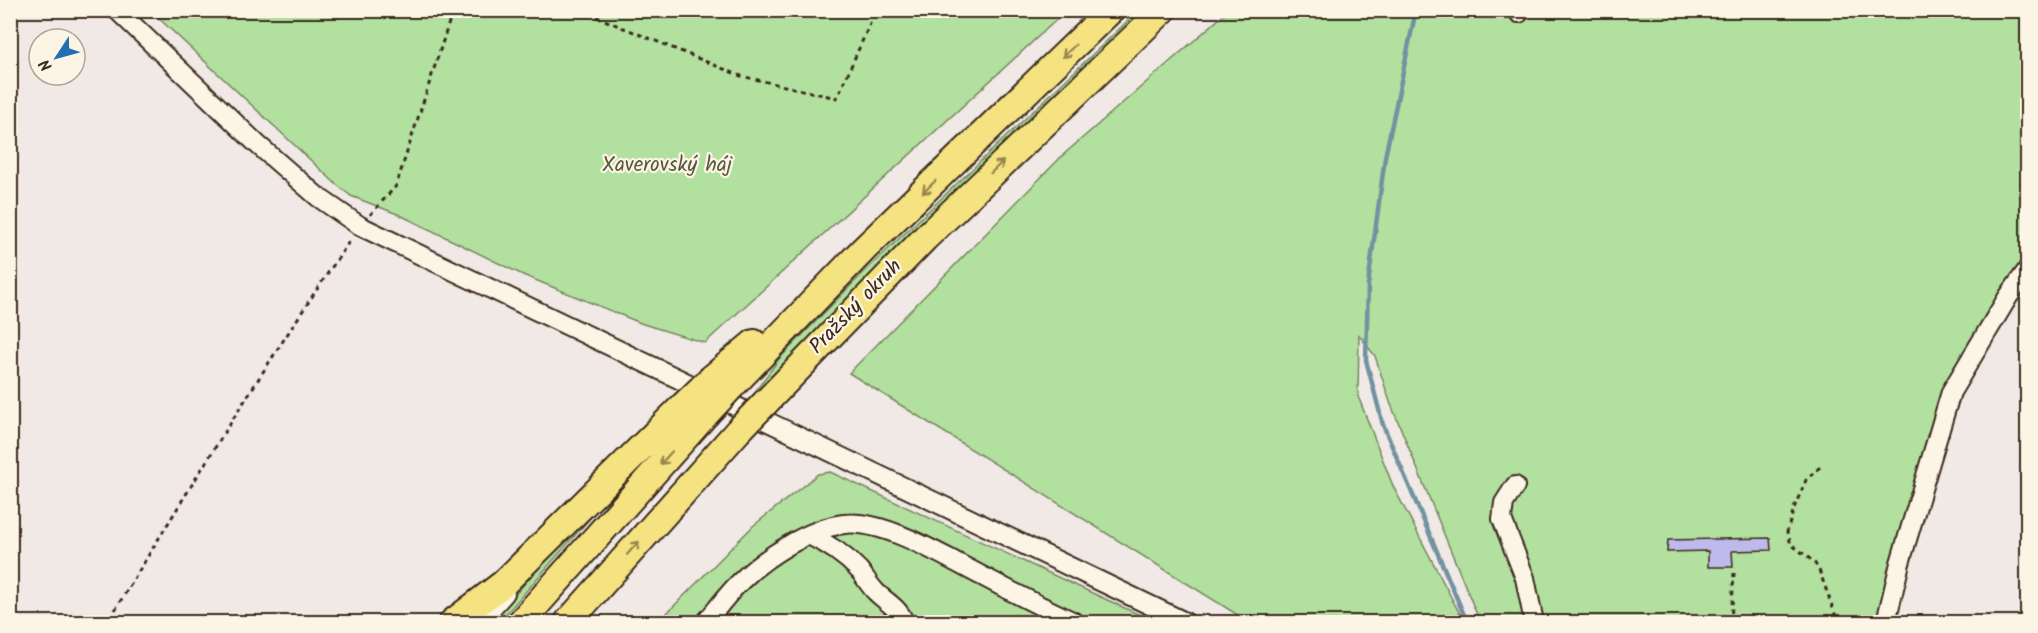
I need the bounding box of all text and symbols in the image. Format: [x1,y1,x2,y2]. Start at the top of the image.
north arrow [27,27,87,87]
one-way arrow [1061,44,1076,58]
text: N [33,53,59,76]
park label: Xaverovský háj [602,149,733,182]
one-way arrow [989,160,1004,175]
one-way arrow [921,179,936,194]
street label: Pražský okruh [802,252,910,362]
one-way arrow [659,450,673,465]
one-way arrow [626,541,640,556]

